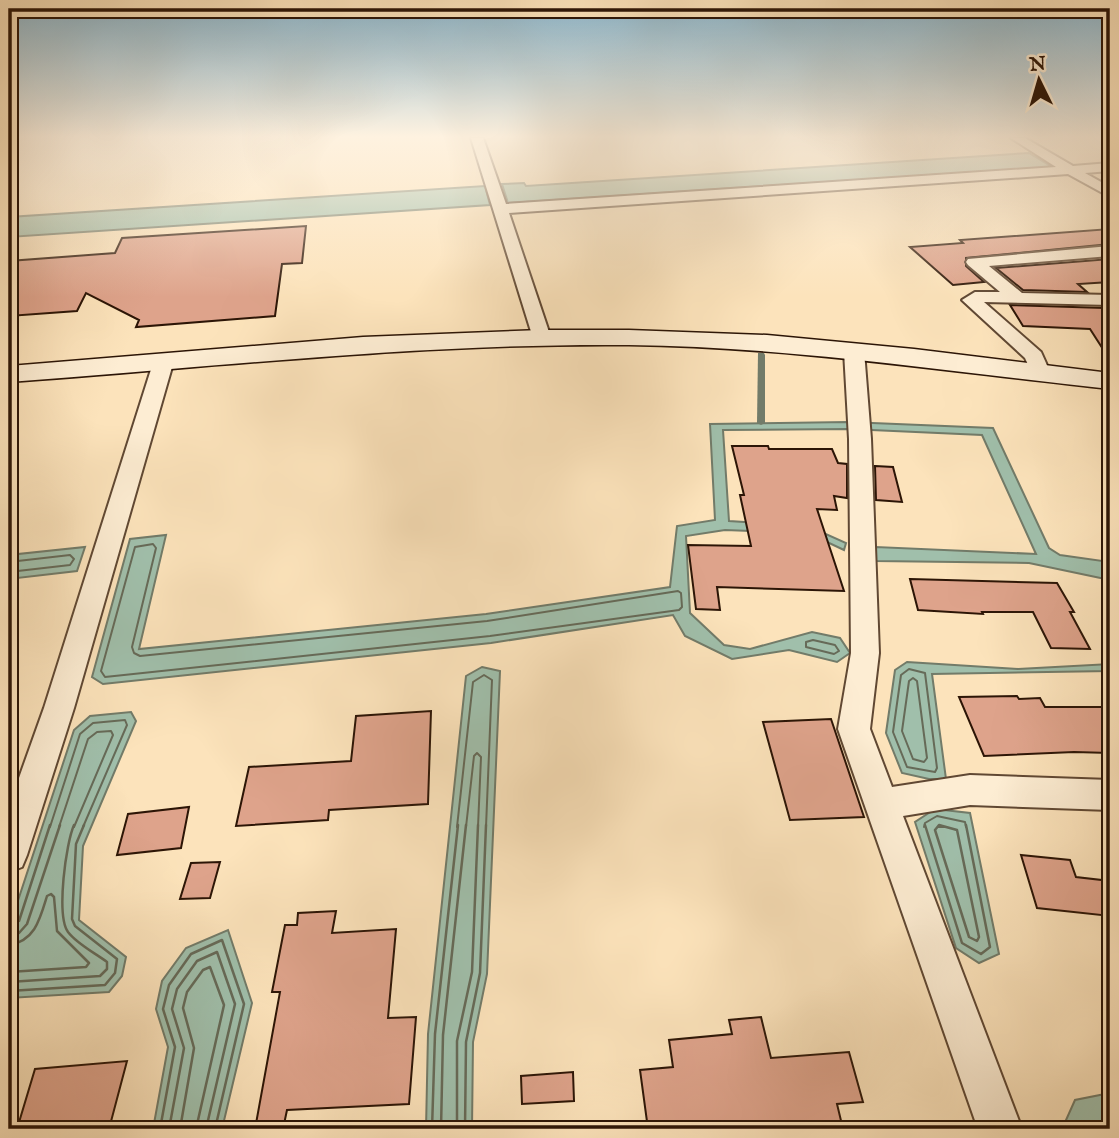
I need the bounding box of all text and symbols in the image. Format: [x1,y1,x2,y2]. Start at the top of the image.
north arrow [1004,46,1074,116]
text: N [1027,52,1047,78]

